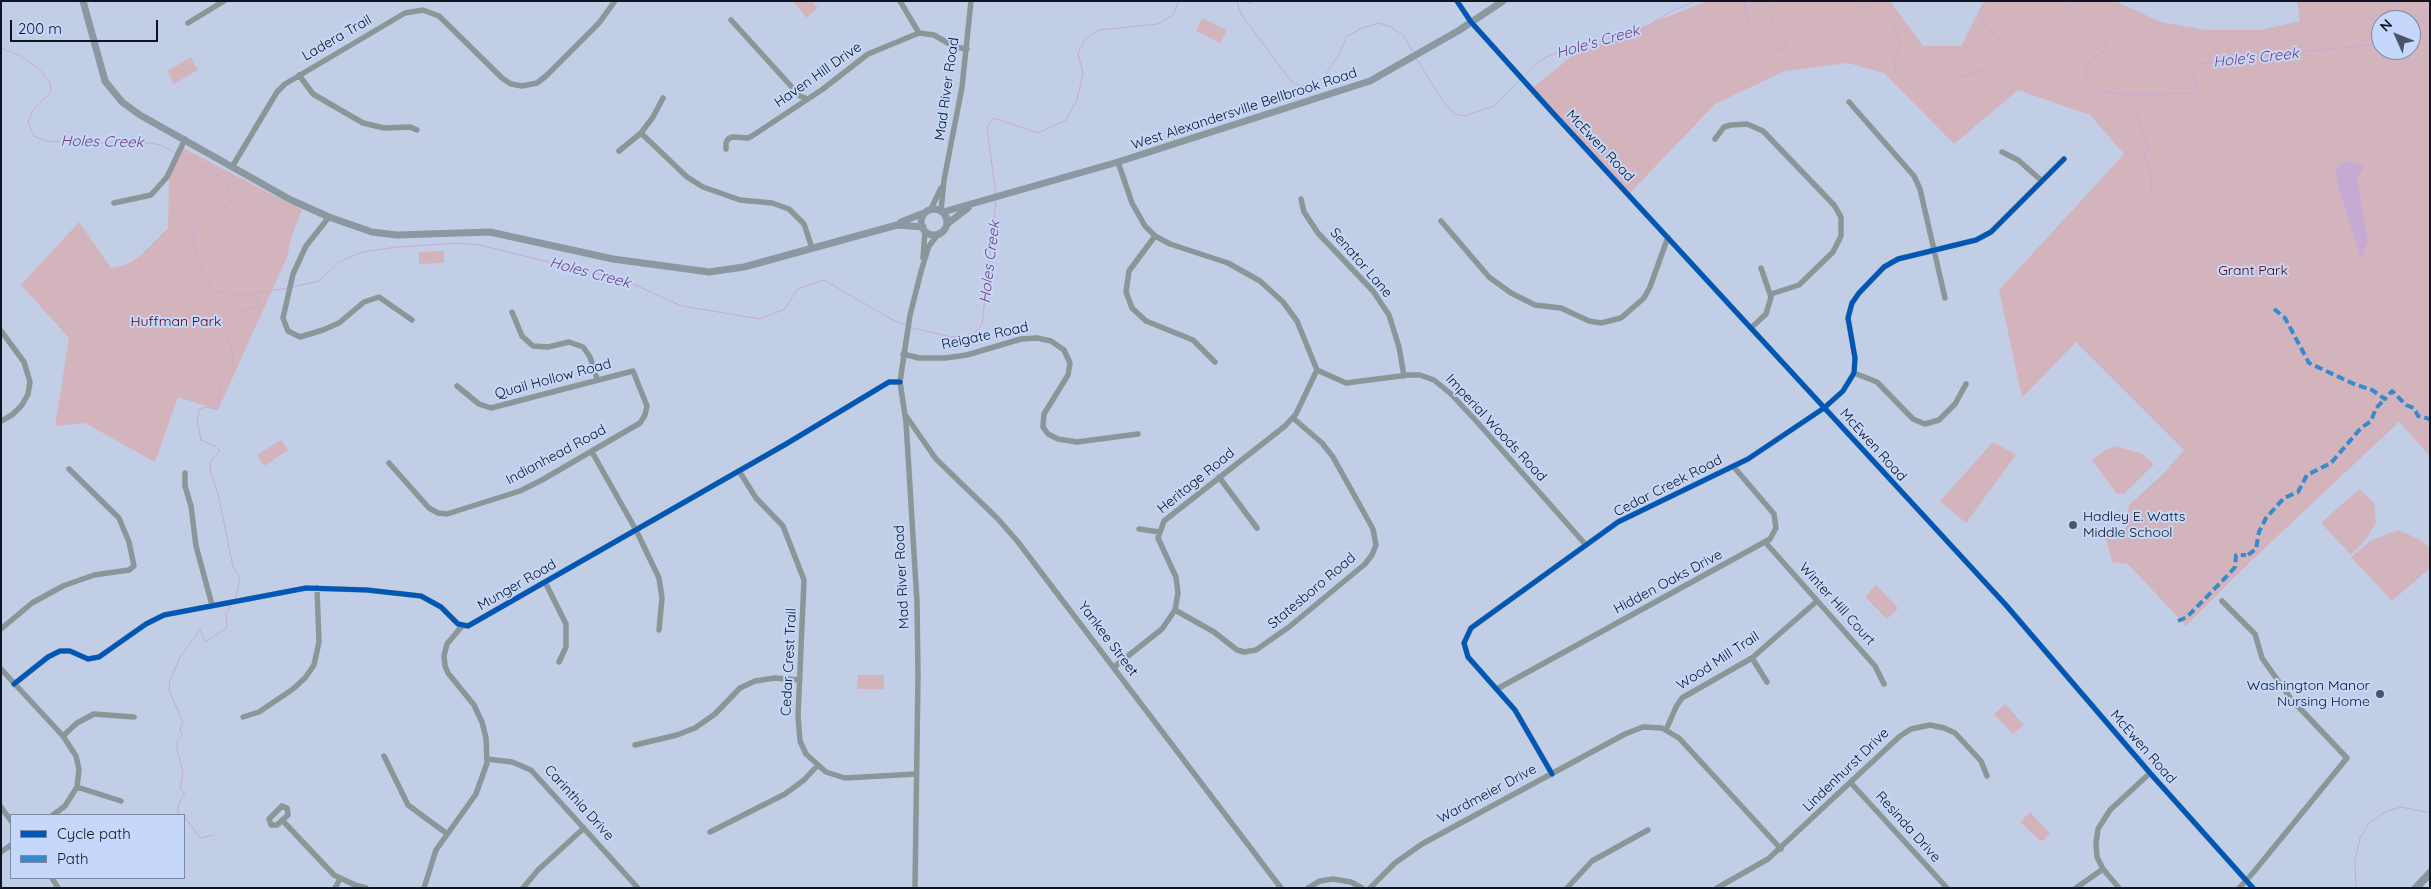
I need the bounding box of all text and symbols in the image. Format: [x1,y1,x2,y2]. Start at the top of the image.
scale bar [12,10,160,42]
north arrow [2371,10,2421,60]
street label: Ladera Trail [299,11,375,65]
text: N [2376,15,2396,35]
text: 200 m [18,19,62,38]
water label: Hole's Creek [1554,22,1642,62]
street label: Mad River Road [931,36,963,142]
street label: Haven Hill Drive [771,39,865,111]
water label: Hole's Creek [2212,45,2300,71]
street label: West Alexandersville Bellbrook Road [1129,64,1359,154]
street label: McEwen Road [1563,107,1637,185]
water label: Holes Creek [60,132,144,152]
water label: Holes Creek [976,220,1004,304]
street label: Senator Lane [1326,225,1396,301]
water label: Holes Creek [548,254,632,292]
park label: Grant Park [2218,263,2288,279]
park label: Huffman Park [131,314,221,330]
street label: Reigate Road [940,319,1030,353]
street label: Quail Hollow Road [493,355,613,403]
street label: Imperial Woods Road [1442,371,1550,485]
street label: McEwen Road [1836,405,1910,485]
street label: Indianhead Road [503,422,609,488]
street label: Heritage Road [1154,445,1238,517]
street label: Cedar Creek Road [1611,451,1725,521]
place label: Hadley E. Watts Middle School [2083,509,2185,542]
marker: Hadley E. Watts Middle School [2067,519,2079,531]
street label: Mad River Road [891,525,913,629]
street label: Hidden Oaks Drive [1611,546,1725,618]
street label: Statesboro Road [1265,549,1359,633]
street label: Munger Road [475,556,559,614]
street label: Winter Hill Court [1795,559,1879,649]
street label: Yankee Street [1074,598,1142,680]
street label: Cedar Crest Trail [778,608,800,716]
street label: Wood Mill Trail [1674,628,1762,694]
place label: Washington Manor Nursing Home [2247,678,2370,710]
marker: Washington Manor Nursing Home [2374,688,2386,700]
street label: McEwen Road [2107,707,2179,787]
street label: Lindenhurst Drive [1799,725,1893,815]
street label: Wardmeier Drive [1435,761,1539,827]
street label: Carinthia Drive [541,762,617,844]
street label: Resinda Drive [1872,788,1944,866]
legend [10,814,185,879]
text: Cycle path [57,824,131,843]
text: Path [57,849,89,868]

